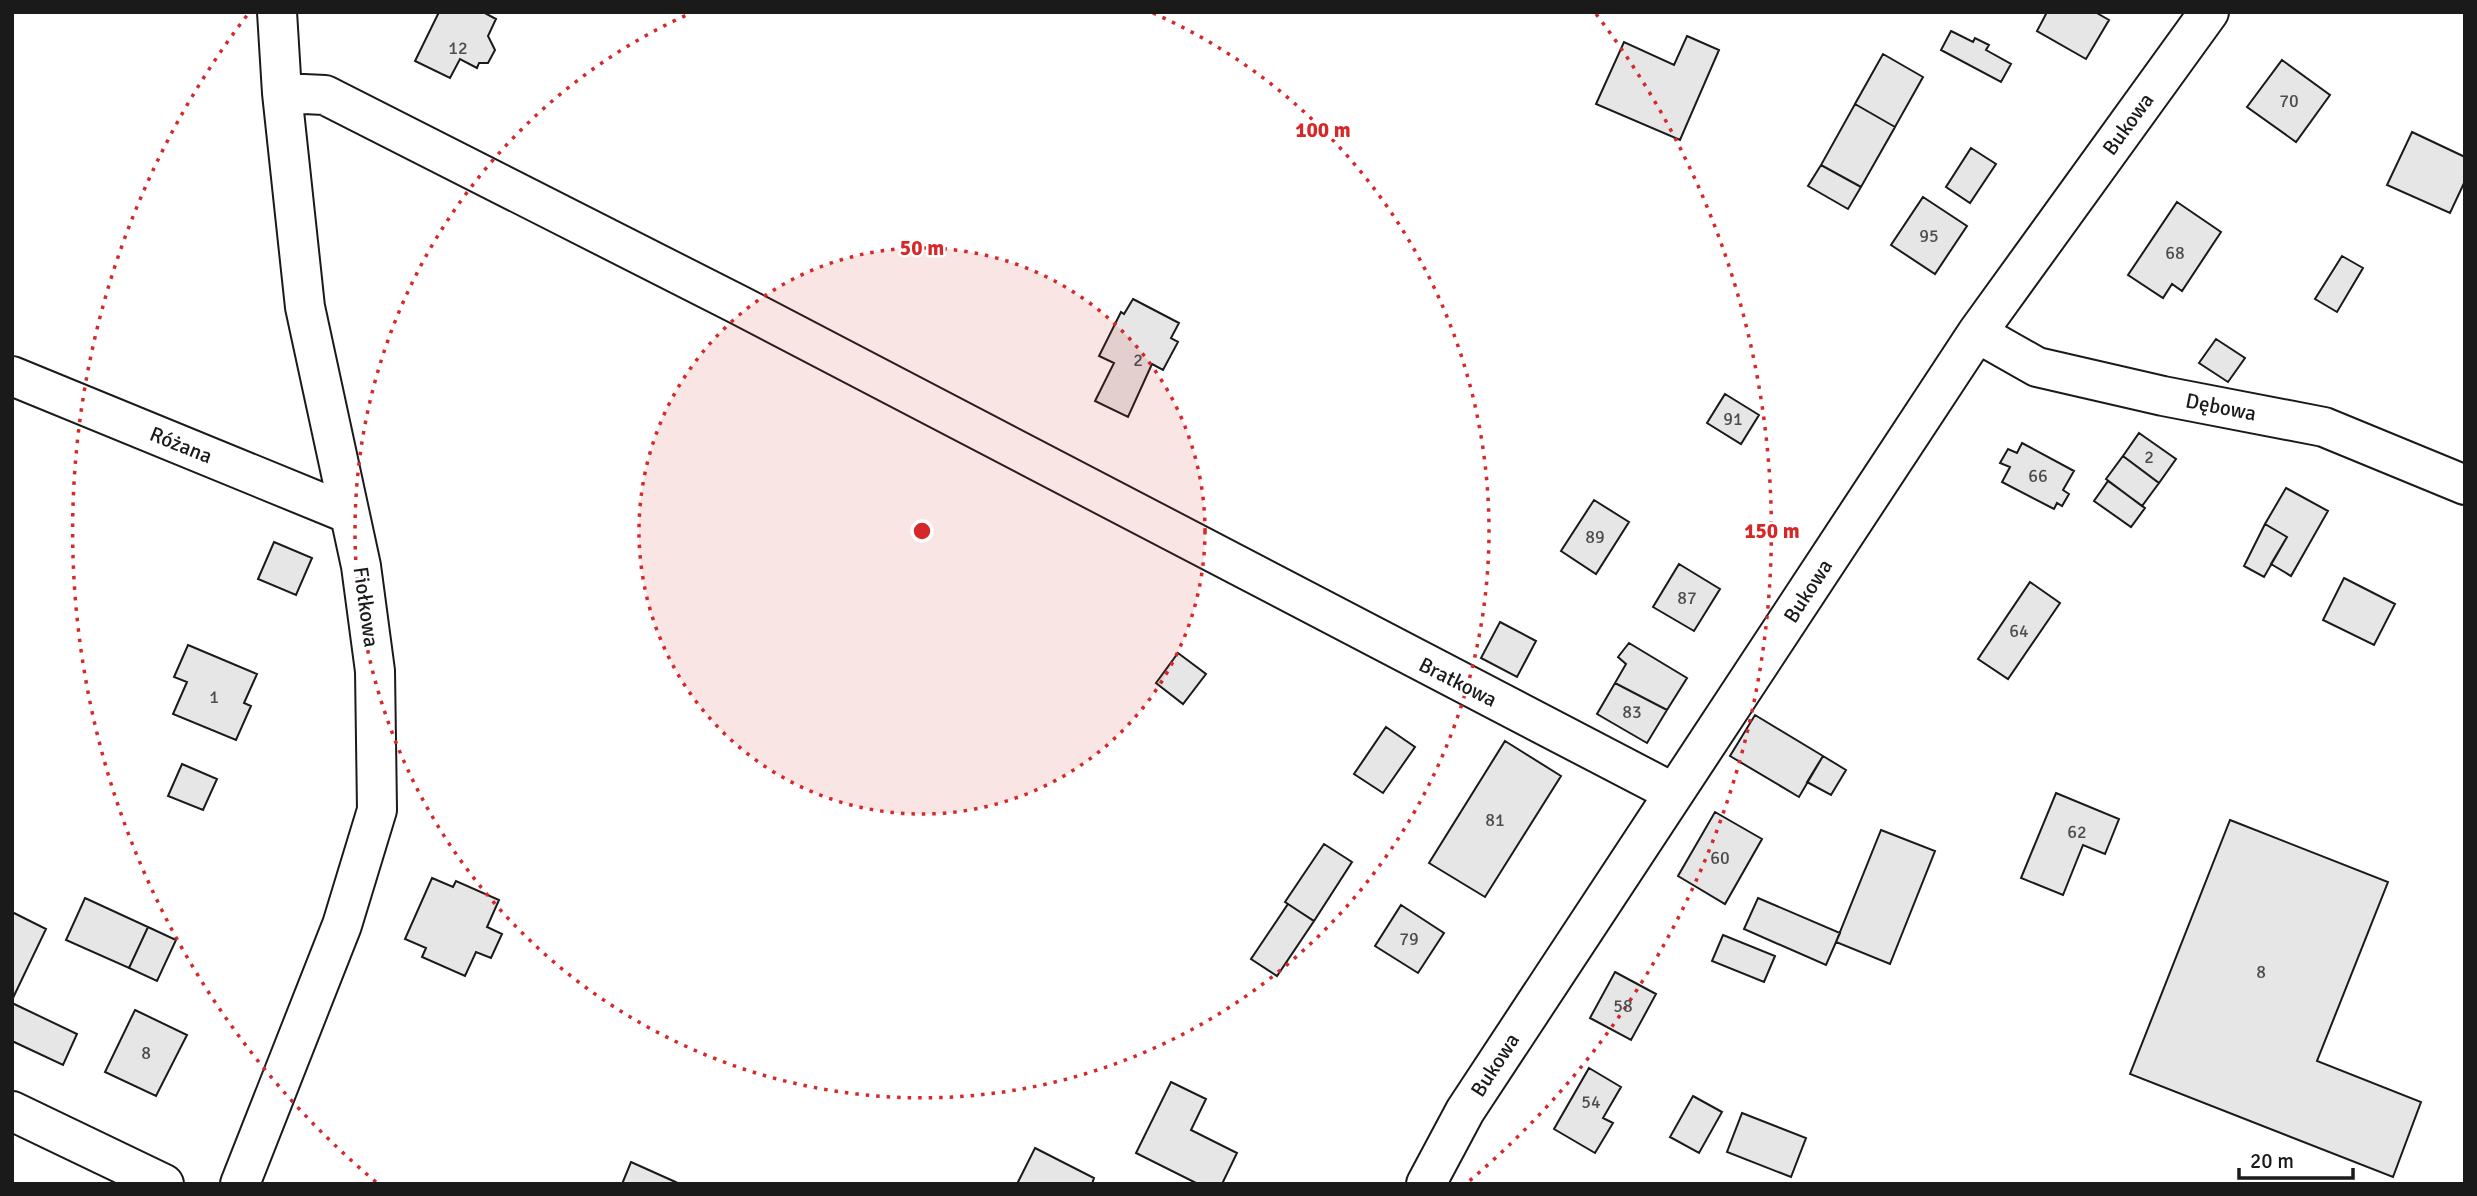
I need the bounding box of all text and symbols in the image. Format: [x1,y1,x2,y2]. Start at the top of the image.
house number: 12 [448,37,468,59]
street label: Bukowa [2097,88,2159,160]
house number: 70 [2279,90,2299,112]
text: 100 m [1295,117,1351,143]
house number: 95 [1919,225,1939,247]
text: 50 m [900,235,944,261]
house number: 68 [2165,242,2185,264]
house number: 2 [1133,349,1143,371]
street label: Dębowa [2183,387,2259,427]
house number: 91 [1723,408,1743,430]
street label: Różana [146,421,216,469]
house number: 2 [2144,446,2154,468]
house number: 66 [2028,465,2048,487]
text: 150 m [1744,518,1800,544]
centre of rings [910,519,934,543]
house number: 89 [1585,526,1605,548]
street label: Bukowa [1778,554,1838,628]
street label: Fiołkowa [347,565,385,649]
house number: 87 [1677,587,1697,609]
house number: 64 [2009,620,2029,642]
street label: Bratkowa [1415,651,1501,713]
house number: 1 [209,686,219,708]
house number: 83 [1622,701,1642,723]
house number: 81 [1485,809,1505,831]
house number: 62 [2067,821,2087,843]
house number: 60 [1710,847,1730,869]
house number: 79 [1399,928,1419,950]
house number: 8 [2256,961,2266,983]
house number: 58 [1613,995,1633,1017]
street label: Bukowa [1465,1028,1525,1102]
house number: 8 [141,1042,151,1064]
house number: 54 [1581,1091,1601,1113]
scale bar [2239,1136,2353,1180]
text: 20 m [2250,1148,2294,1174]

